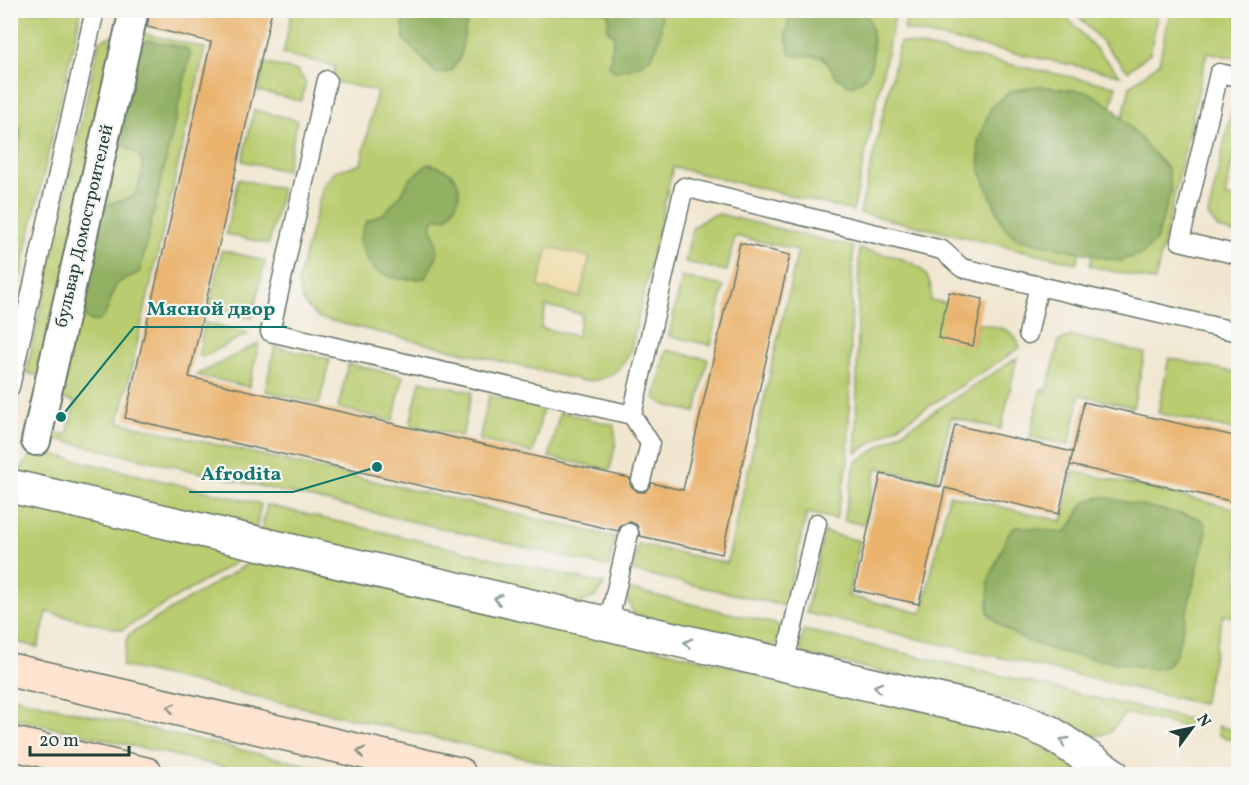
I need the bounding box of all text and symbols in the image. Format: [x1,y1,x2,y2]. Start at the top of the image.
street label: бульвар Домостроителей [49,122,121,330]
callout: Мясной двор [134,289,287,327]
text: Мясной двор [147,296,276,324]
callout: Afrodita [189,454,293,492]
text: Afrodita [201,461,281,489]
one-way arrow [493,594,503,607]
one-way arrow [683,638,693,651]
one-way arrow [873,681,883,694]
north arrow [1162,698,1222,758]
one-way arrow [166,702,176,715]
text: N [1191,710,1215,732]
scale bar [30,719,129,757]
text: 20 m [39,729,79,754]
one-way arrow [1060,737,1070,749]
one-way arrow [356,746,366,759]

